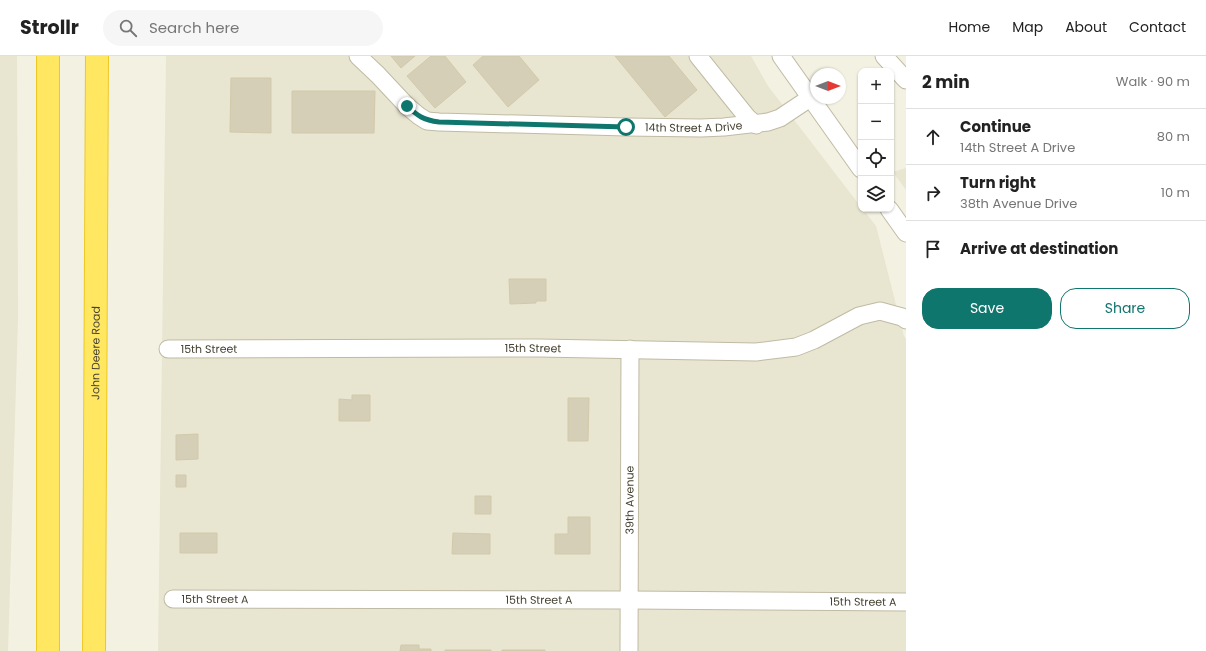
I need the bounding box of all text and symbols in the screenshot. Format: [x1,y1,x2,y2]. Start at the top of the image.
search box [103,10,383,46]
text: Strollr [20,14,79,41]
icon: search [117,17,139,39]
text: Search here [149,17,239,38]
text: Home [948,17,990,37]
text: Map [1012,17,1043,37]
text: About [1065,17,1107,37]
text: Contact [1129,17,1186,37]
north arrow [810,68,846,104]
map controls [858,68,894,212]
button: + [858,68,894,104]
text: 2 min [922,70,970,94]
text: Walk · 90 m [1116,72,1190,91]
route end [398,97,416,115]
button: − [858,104,894,140]
text: Continue [960,116,1031,137]
street label: 14th Street A Drive [645,117,744,136]
route start [617,118,635,136]
icon: ahead [922,126,944,148]
text: 80 m [1157,127,1190,146]
text: 14th Street A Drive [960,138,1075,157]
button: locate [858,140,894,176]
text: Turn right [960,172,1036,193]
button: layers [858,176,894,212]
icon: right [922,182,944,204]
text: 10 m [1161,183,1190,202]
text: 38th Avenue Drive [960,194,1077,213]
icon: arrive [922,238,944,260]
text: Arrive at destination [960,238,1118,259]
button: Save [922,288,1052,329]
button: Share [1060,288,1190,329]
street label: John Deere Road [87,306,104,400]
street label: 15th Street [505,340,562,356]
street label: 15th Street [181,341,237,357]
street label: 39th Avenue [621,465,638,534]
street label: 15th Street A [181,591,249,607]
street label: 15th Street A [505,592,573,608]
street label: 15th Street A [829,593,897,610]

